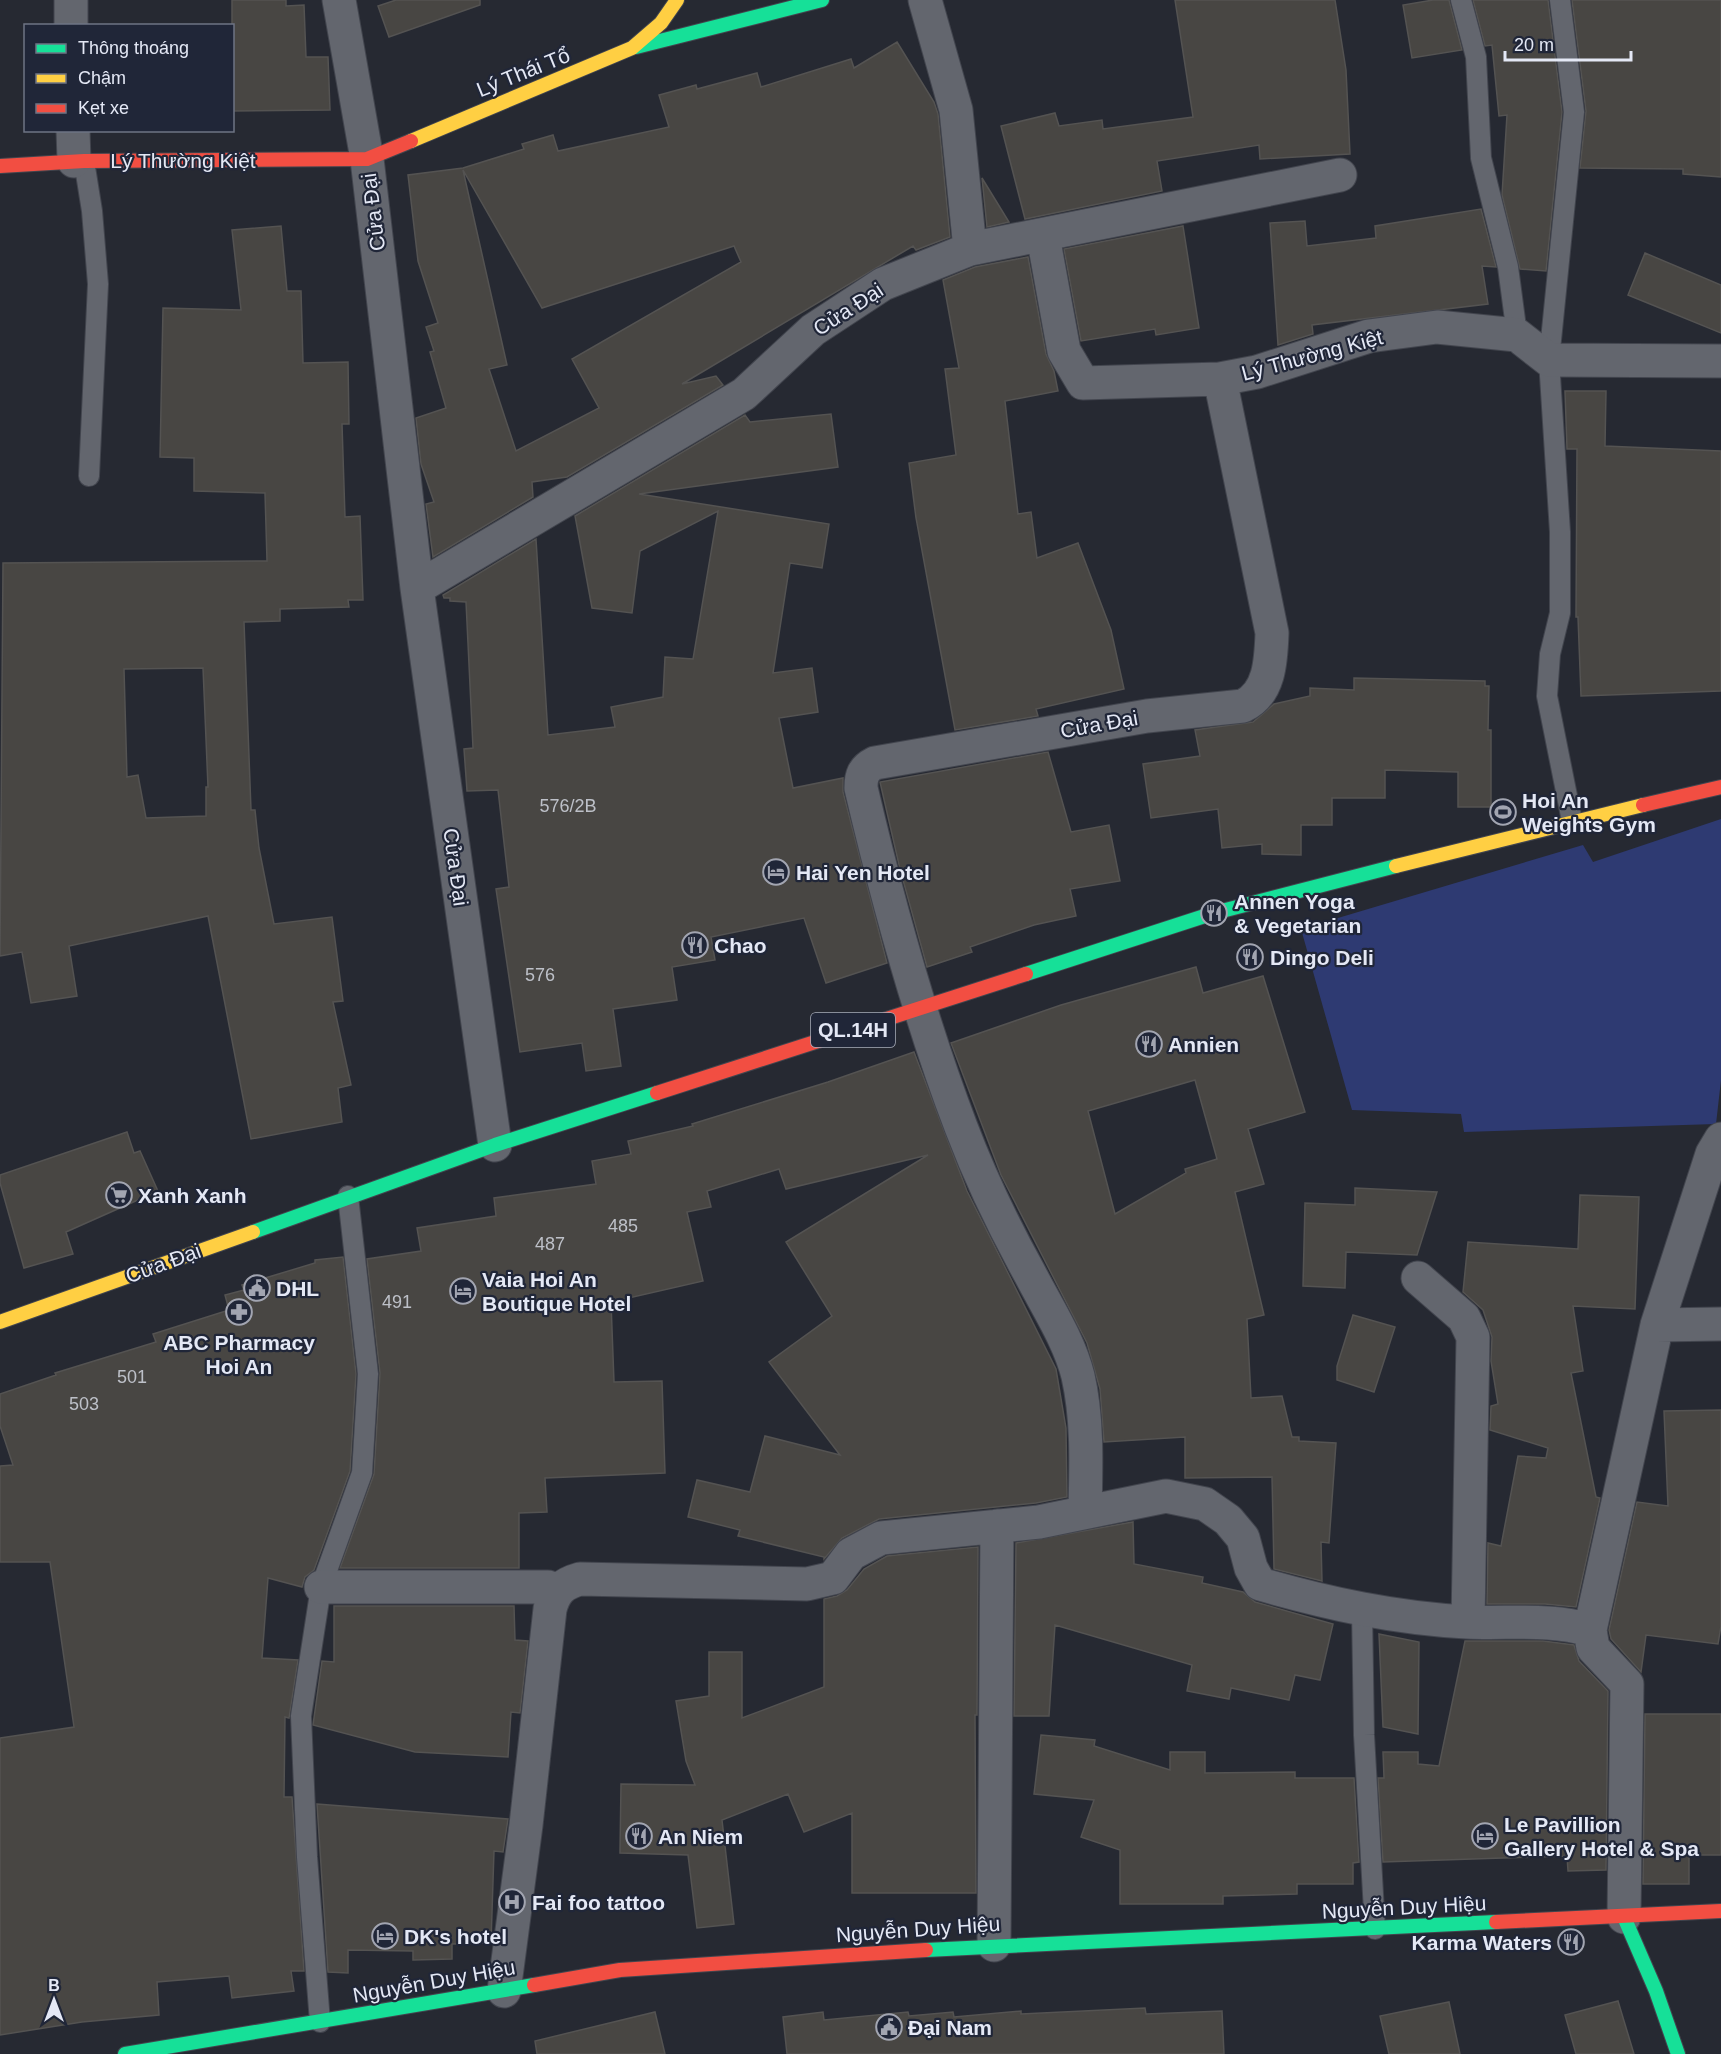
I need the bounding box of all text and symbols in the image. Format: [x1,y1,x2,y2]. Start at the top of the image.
legend [24,24,234,132]
scale bar [1505,24,1631,62]
text: 20 m [1514,35,1554,55]
text: Thông thoáng [78,38,189,58]
street label: Lý Thái Tổ [473,43,573,101]
text: Chậm [78,68,126,88]
text: Kẹt xe [78,98,129,118]
street label: Lý Thường Kiệt [110,149,256,172]
street label: Cửa Đại [357,172,389,252]
street label: Cửa Đại [809,278,887,340]
street label: Lý Thường Kiệt [1239,325,1385,385]
street label: Cửa Đại [1058,706,1140,742]
place label: Hoi An Weights Gym [1522,789,1656,836]
house number: 576/2B [539,796,597,816]
sports icon: Hoi An Weights Gym [1488,797,1518,827]
street label: Cửa Đại [439,827,473,907]
hotel icon: Hai Yen Hotel [761,857,791,887]
place label: Hai Yen Hotel [796,861,930,884]
place label: Annen Yoga & Vegetarian [1234,890,1361,937]
restaurant icon: Annen Yoga & Vegetarian [1199,898,1229,928]
restaurant icon: Chao [680,930,710,960]
place label: Chao [714,934,767,957]
restaurant icon: Dingo Deli [1235,942,1265,972]
place label: Dingo Deli [1270,946,1374,969]
house number: 576 [525,965,555,985]
road number: QL.14H [811,1013,895,1047]
restaurant icon: Annien [1134,1029,1164,1059]
place label: Annien [1168,1033,1239,1056]
supermarket icon: Xanh Xanh [104,1180,134,1210]
place label: Xanh Xanh [138,1184,247,1207]
house number: 485 [608,1216,638,1236]
house number: 487 [535,1234,565,1254]
street label: Cửa Đại [122,1239,204,1287]
place label: Vaia Hoi An Boutique Hotel [482,1268,631,1315]
public building icon: DHL [242,1273,272,1303]
hotel icon: Vaia Hoi An Boutique Hotel [448,1276,478,1306]
place label: DHL [276,1277,319,1300]
house number: 491 [382,1292,412,1312]
pharmacy icon: ABC Pharmacy Hoi An [224,1297,254,1327]
place label: ABC Pharmacy Hoi An [163,1331,315,1378]
house number: 501 [117,1367,147,1387]
house number: 503 [69,1394,99,1414]
place label: Le Pavillion Gallery Hotel & Spa [1504,1813,1699,1860]
restaurant icon: An Niem [624,1821,654,1851]
hotel icon: Le Pavillion Gallery Hotel & Spa [1470,1821,1500,1851]
place label: An Niem [658,1825,743,1848]
hospital icon: Fai foo tattoo [497,1887,527,1917]
place label: Fai foo tattoo [532,1891,665,1914]
street label: Nguyễn Duy Hiệu [1321,1891,1487,1923]
street label: Nguyễn Duy Hiệu [835,1912,1001,1946]
hotel icon: DK's hotel [370,1921,400,1951]
place label: DK's hotel [404,1925,507,1948]
restaurant icon: Karma Waters [1556,1927,1586,1957]
place label: Karma Waters [1412,1931,1552,1954]
street label: Nguyễn Duy Hiệu [351,1955,517,2007]
north arrow [24,1970,84,2030]
text: B [48,1977,60,1994]
public building icon: Đại Nam [874,2012,904,2042]
place label: Đại Nam [908,2016,992,2039]

